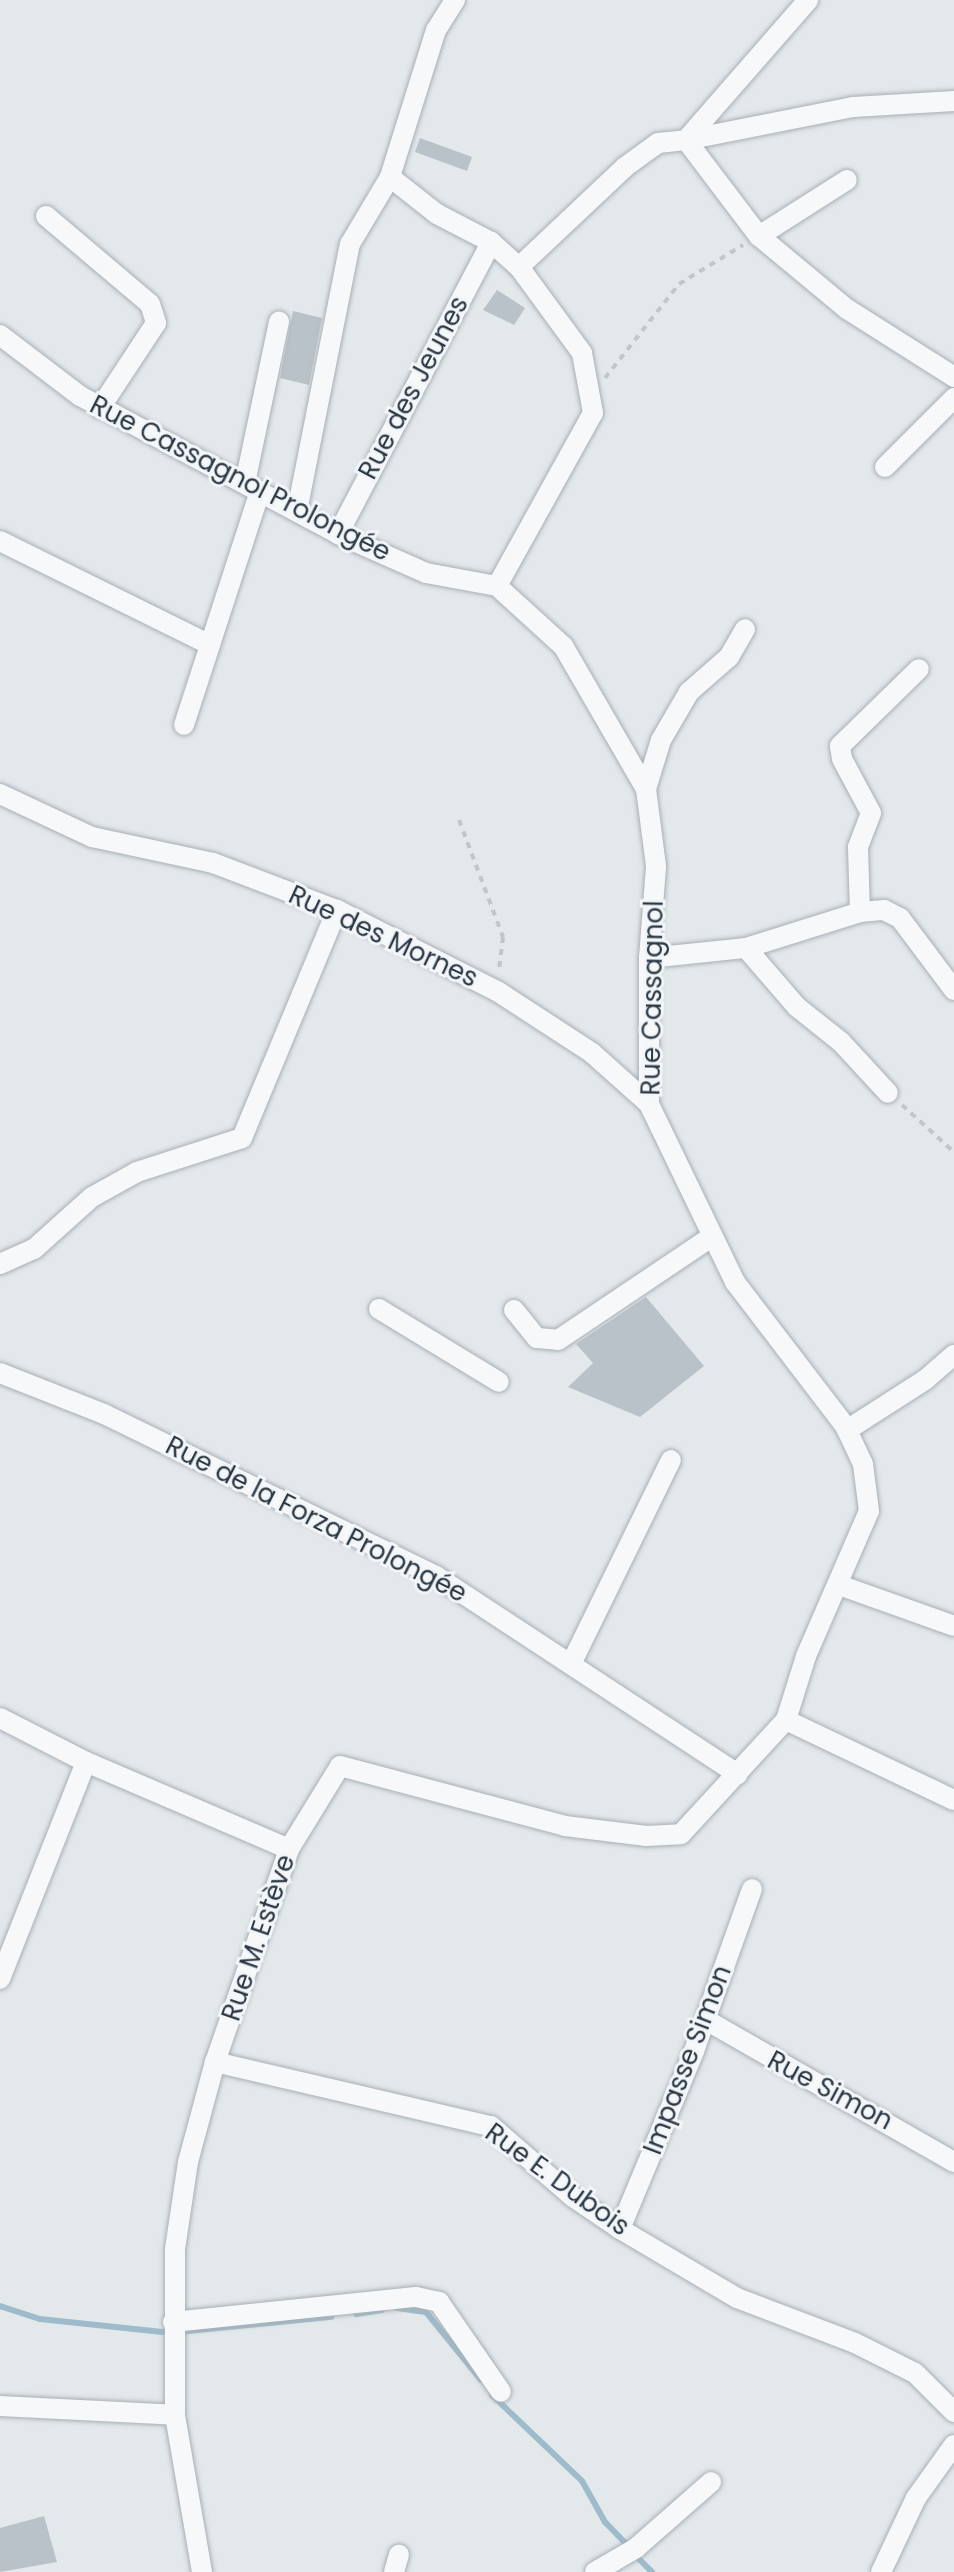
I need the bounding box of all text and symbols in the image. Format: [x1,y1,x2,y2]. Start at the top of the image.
street label: Rue des Jeunes [353,291,475,485]
street label: Rue Cassagnol Prolongée [85,390,395,568]
street label: Rue des Mornes [284,880,482,994]
street label: Rue Cassagnol [636,900,670,1096]
street label: Rue de la Forza Prolongée [160,1430,472,1610]
street label: Rue M. Estève [216,1851,302,2025]
street label: Impasse Simon [638,1961,738,2159]
street label: Rue Simon [762,2045,898,2137]
street label: Rue E. Dubois [479,2117,635,2243]

